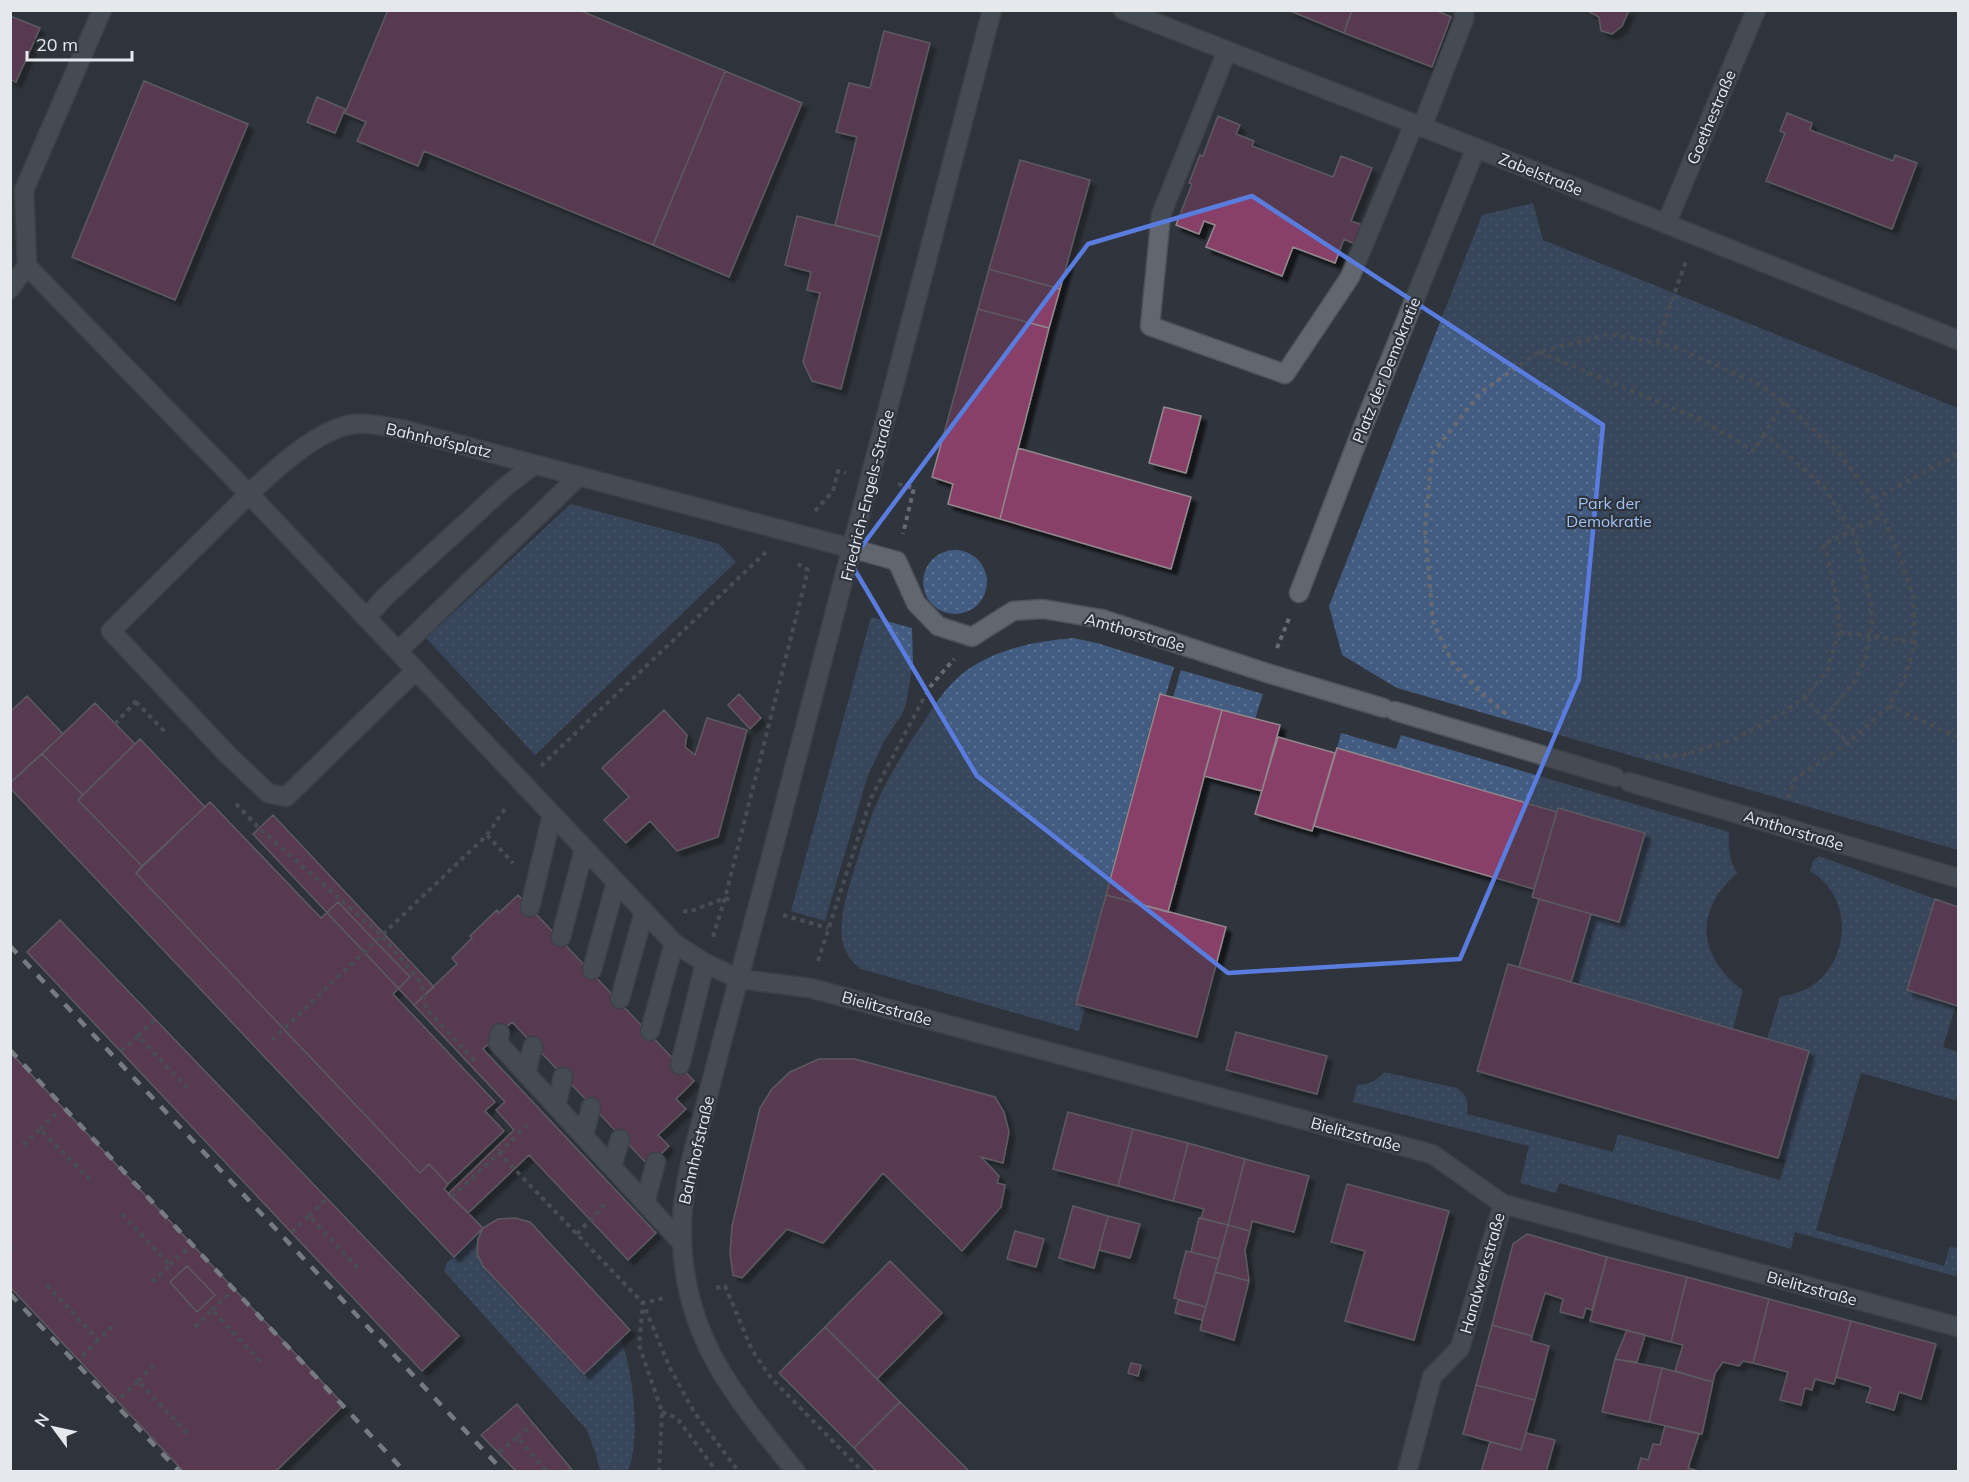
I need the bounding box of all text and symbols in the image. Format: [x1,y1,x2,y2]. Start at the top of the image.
scale bar [27,24,132,62]
text: 20 m [36,33,78,56]
street label: Goethestraße [1682,67,1740,167]
street label: Zabelstraße [1496,148,1586,200]
street label: Platz der Demokratie [1348,294,1424,446]
street label: Friedrich-Engels-Straße [836,407,898,583]
street label: Bahnhofsplatz [384,418,494,462]
park label: Park der Demokratie [1566,493,1652,531]
street label: Amthorstraße [1083,608,1187,656]
street label: Amthorstraße [1742,805,1846,855]
street label: Bielitzstraße [840,986,934,1030]
street label: Bahnhofstraße [674,1094,718,1206]
street label: Bielitzstraße [1309,1112,1403,1156]
street label: Handwerkstraße [1455,1210,1509,1336]
street label: Bielitzstraße [1765,1266,1859,1310]
north arrow [24,1398,84,1458]
text: N [30,1409,53,1430]

